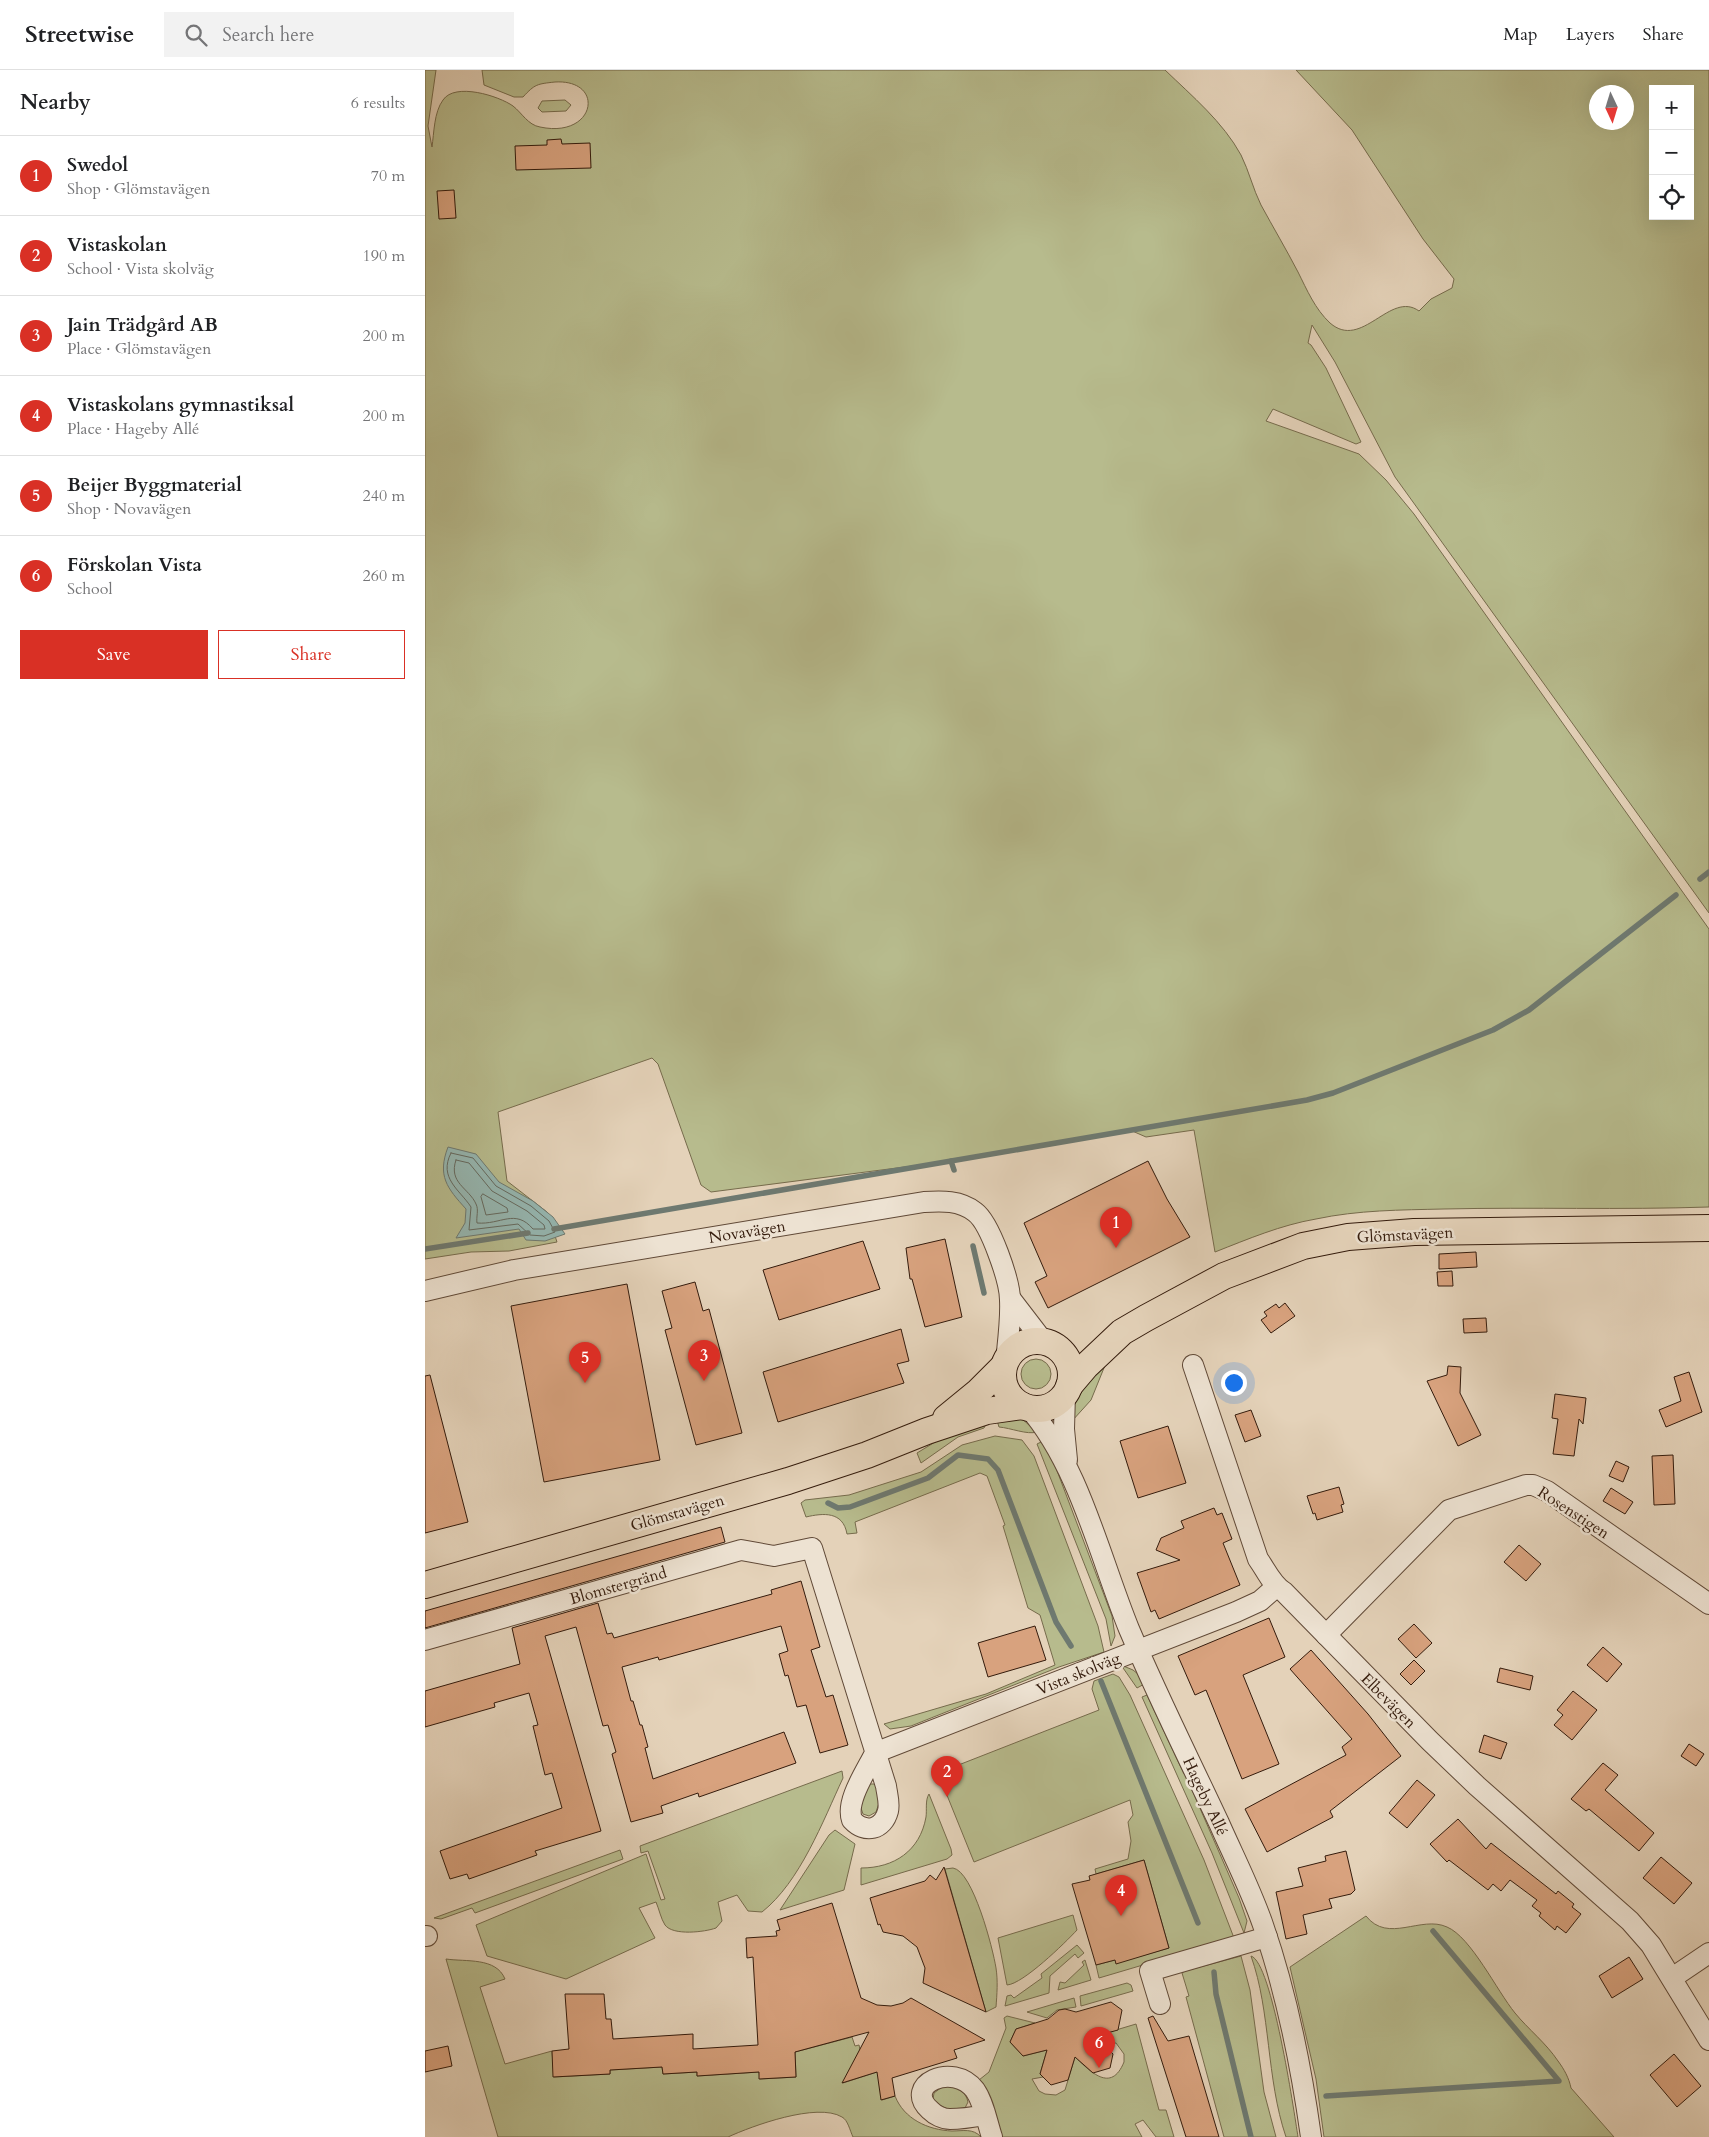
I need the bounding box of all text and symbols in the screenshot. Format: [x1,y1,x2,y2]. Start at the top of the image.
search box [164,12,514,57]
text: Streetwise [25,18,134,51]
icon: search [182,21,210,49]
text: Search here [222,22,314,48]
text: Map [1503,22,1538,47]
text: Layers [1566,22,1615,47]
text: Share [1643,22,1684,47]
north arrow [1589,85,1634,130]
map controls [1649,85,1694,220]
button: + [1649,85,1694,130]
text: Nearby [20,88,91,117]
text: 6 results [351,92,405,114]
button: − [1649,130,1694,175]
text: Swedol [67,152,128,178]
text: 1 [32,165,40,187]
text: 70 m [371,165,405,187]
button: locate [1649,175,1694,220]
text: Shop · Glömstavägen [67,178,210,200]
text: Vistaskolan [67,232,167,258]
text: 2 [32,245,40,267]
text: 190 m [363,245,405,267]
text: School · Vista skolväg [67,258,214,280]
text: Jain Trädgård AB [67,312,218,338]
text: 3 [32,325,40,347]
text: 200 m [363,325,405,347]
text: Place · Glömstavägen [67,338,211,360]
text: Vistaskolans gymnastiksal [67,392,294,418]
text: 4 [32,405,40,427]
text: 200 m [363,405,405,427]
text: Place · Hageby Allé [67,418,199,440]
text: Beijer Byggmaterial [67,472,242,498]
text: 5 [32,485,40,507]
text: 240 m [363,485,405,507]
text: Shop · Novavägen [67,498,191,520]
text: Förskolan Vista [67,552,202,578]
text: 6 [32,565,40,587]
text: 260 m [363,565,405,587]
text: School [67,578,112,600]
button: Save [20,630,208,679]
button: Share [218,630,405,679]
pin: 1 [1100,1207,1132,1248]
street label: Novavägen [707,1215,787,1249]
street label: Glömstavägen [1356,1221,1454,1249]
pin: 3 [688,1340,720,1381]
pin: 5 [569,1342,601,1383]
your location [1221,1370,1247,1396]
street label: Rosenstigen [1533,1481,1614,1544]
street label: Glömstavägen [628,1489,727,1537]
street label: Blomstergränd [567,1561,670,1610]
street label: Vista skolväg [1033,1647,1124,1701]
street label: Elbevägen [1356,1668,1421,1733]
street label: Hageby Allé [1177,1753,1233,1839]
pin: 2 [931,1756,963,1797]
pin: 4 [1105,1875,1137,1916]
pin: 6 [1083,2027,1115,2068]

